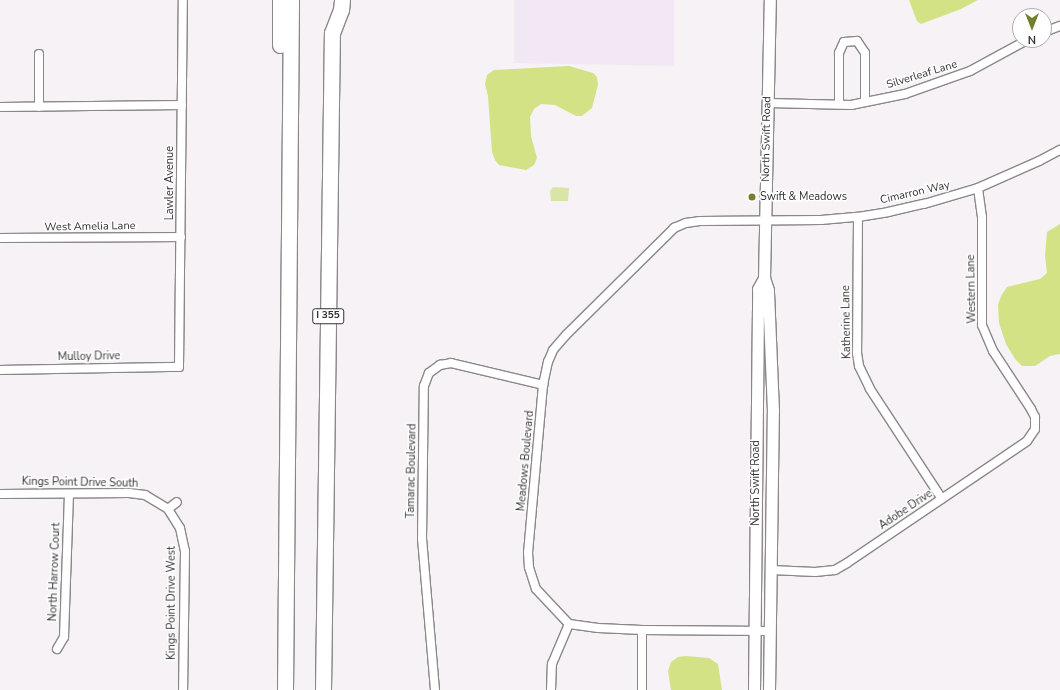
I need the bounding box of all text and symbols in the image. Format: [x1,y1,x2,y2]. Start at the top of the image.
north arrow [1012,8,1052,48]
text: N [1028,32,1036,47]
street label: Silverleaf Lane [885,58,959,92]
street label: North Swift Road [760,96,774,182]
street label: Lawler Avenue [163,146,177,220]
street label: Cimarron Way [879,179,951,207]
place label: Swift & Meadows [760,190,847,204]
marker: Swift & Meadows [747,192,757,202]
street label: West Amelia Lane [44,220,136,234]
street label: Western Lane [965,254,979,324]
street label: Katherine Lane [840,285,854,359]
road number: I 355 [312,308,344,324]
street label: Mulloy Drive [58,350,120,364]
street label: Meadows Boulevard [515,410,537,512]
street label: Tamarac Boulevard [405,423,419,519]
street label: North Swift Road [749,440,763,526]
street label: Kings Point Drive South [22,475,138,491]
street label: Adobe Drive [877,487,935,533]
street label: North Harrow Court [47,522,63,622]
street label: Kings Point Drive West [165,546,179,660]

